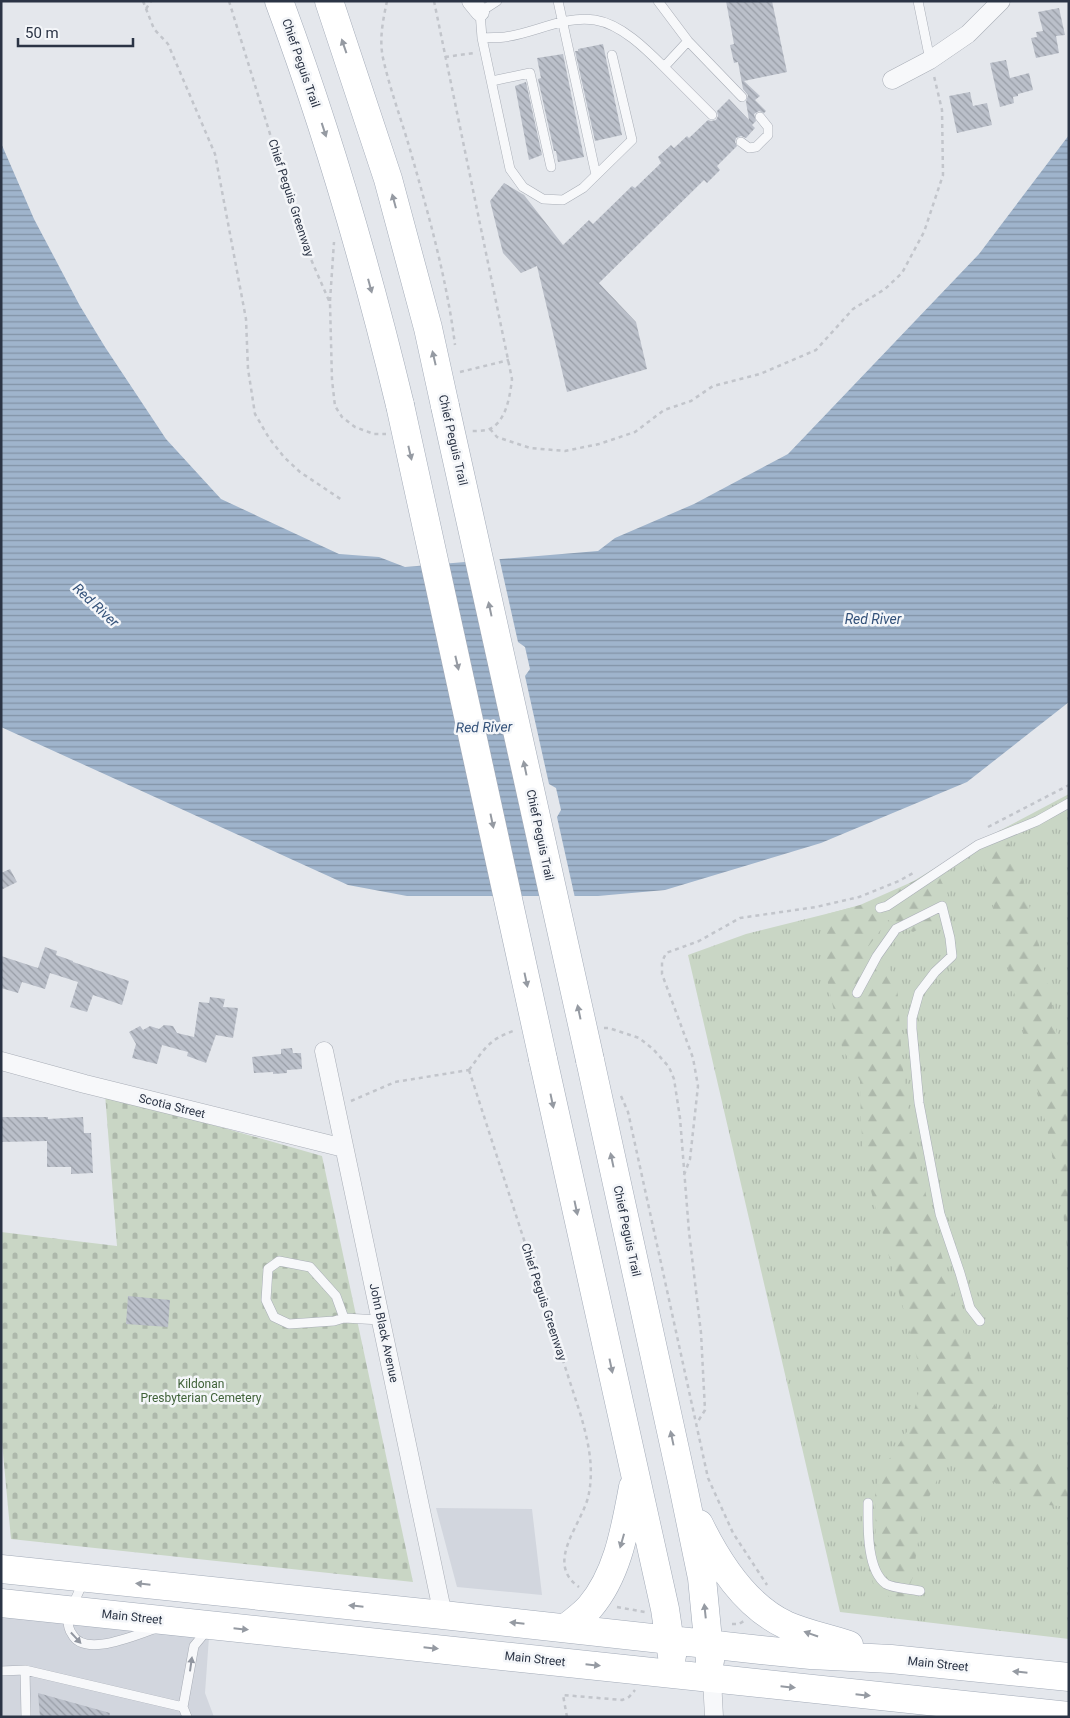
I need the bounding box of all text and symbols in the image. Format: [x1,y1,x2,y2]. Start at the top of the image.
scale bar [18,15,132,47]
street label: Chief Peguis Trail [279,17,323,109]
text: 50 m [25,24,59,42]
one-way arrow [340,38,348,53]
one-way arrow [321,122,328,137]
street label: Chief Peguis Greenway [265,137,317,259]
one-way arrow [390,193,398,208]
one-way arrow [366,278,374,293]
one-way arrow [430,350,438,366]
street label: Chief Peguis Trail [436,393,470,487]
one-way arrow [406,445,414,460]
water label: Red River [70,580,122,630]
one-way arrow [486,602,494,617]
water label: Red River [845,611,902,627]
one-way arrow [453,655,461,670]
water label: Red River [456,719,513,735]
one-way arrow [521,761,529,776]
street label: Chief Peguis Trail [524,788,556,882]
one-way arrow [488,814,496,830]
one-way arrow [522,973,530,988]
one-way arrow [575,1005,583,1020]
street label: Scotia Street [137,1091,207,1121]
one-way arrow [549,1094,557,1110]
one-way arrow [608,1152,616,1167]
street label: Chief Peguis Trail [611,1184,643,1278]
one-way arrow [572,1200,580,1215]
street label: Chief Peguis Greenway [518,1241,570,1363]
street label: John Black Avenue [367,1282,401,1384]
one-way arrow [607,1359,615,1374]
park label: Kildonan Presbyterian Cemetery [140,1377,262,1405]
one-way arrow [668,1431,676,1446]
one-way arrow [618,1533,626,1548]
one-way arrow [135,1580,151,1588]
one-way arrow [348,1601,364,1609]
one-way arrow [701,1603,709,1619]
street label: Main Street [101,1607,163,1627]
one-way arrow [509,1618,525,1626]
one-way arrow [233,1625,249,1633]
one-way arrow [803,1630,818,1637]
one-way arrow [70,1631,82,1643]
one-way arrow [423,1644,439,1652]
street label: Main Street [504,1649,566,1669]
street label: Main Street [907,1654,969,1674]
one-way arrow [188,1656,196,1672]
one-way arrow [585,1662,601,1670]
one-way arrow [1012,1668,1028,1676]
one-way arrow [780,1683,796,1691]
one-way arrow [856,1691,872,1699]

